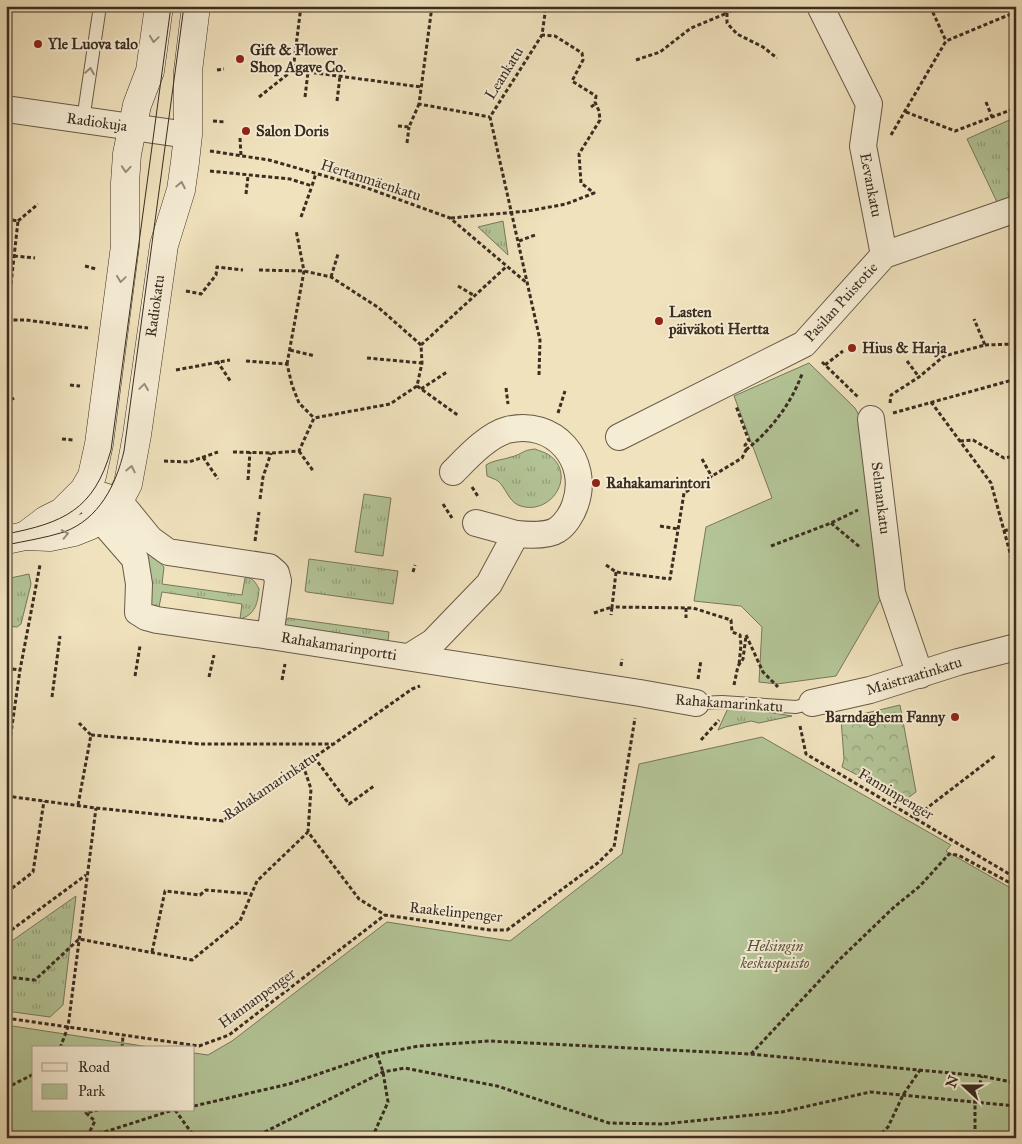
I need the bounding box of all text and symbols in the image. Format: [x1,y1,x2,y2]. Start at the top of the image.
place label: Yle Luova talo [47,35,138,53]
one-way arrow [149,35,160,43]
marker: Yle Luova talo [32,38,44,50]
place label: Gift & Flower Shop Agave Co. [250,41,346,77]
street label: Leankatu [481,43,527,103]
marker: Gift & Flower Shop Agave Co. [234,53,246,65]
one-way arrow [85,67,95,76]
street label: Radiokuja [66,109,129,135]
place label: Salon Doris [256,122,329,140]
marker: Salon Doris [240,125,252,137]
street label: Eevankatu [856,151,886,219]
street label: Hertanmäenkatu [319,155,423,205]
one-way arrow [121,165,132,173]
one-way arrow [175,181,186,190]
street label: Pasilan Puistotie [801,259,881,345]
street label: Radiokatu [142,274,168,338]
one-way arrow [116,275,127,283]
place label: Lasten päiväkoti Hertta [668,303,770,339]
marker: Lasten päiväkoti Hertta [653,315,665,327]
place label: Hius & Harja [862,339,947,358]
marker: Hius & Harja [846,342,858,354]
one-way arrow [138,382,149,390]
street label: Selmankatu [868,461,894,535]
one-way arrow [125,464,136,473]
place label: Rahakamarintori [606,474,711,492]
marker: Rahakamarintori [590,477,602,489]
one-way arrow [60,530,69,540]
street label: Rahakamarinportti [280,628,398,664]
street label: Maistraatinkatu [864,653,964,699]
street label: Rahakamarinkatu [674,690,784,716]
place label: Barndaghem Fanny [825,708,946,727]
marker: Barndaghem Fanny [949,711,961,723]
street label: Rahakamarinkatu [220,748,320,824]
street label: Fanninpenger [855,764,937,824]
street label: Raakelinpenger [409,898,504,926]
park label: Helsingin keskuspuisto [739,937,810,973]
street label: Hannanpenger [215,964,299,1032]
legend [32,1046,195,1112]
text: Road [78,1058,110,1076]
north arrow [940,1062,990,1112]
text: N [942,1073,962,1090]
text: Park [78,1082,105,1100]

